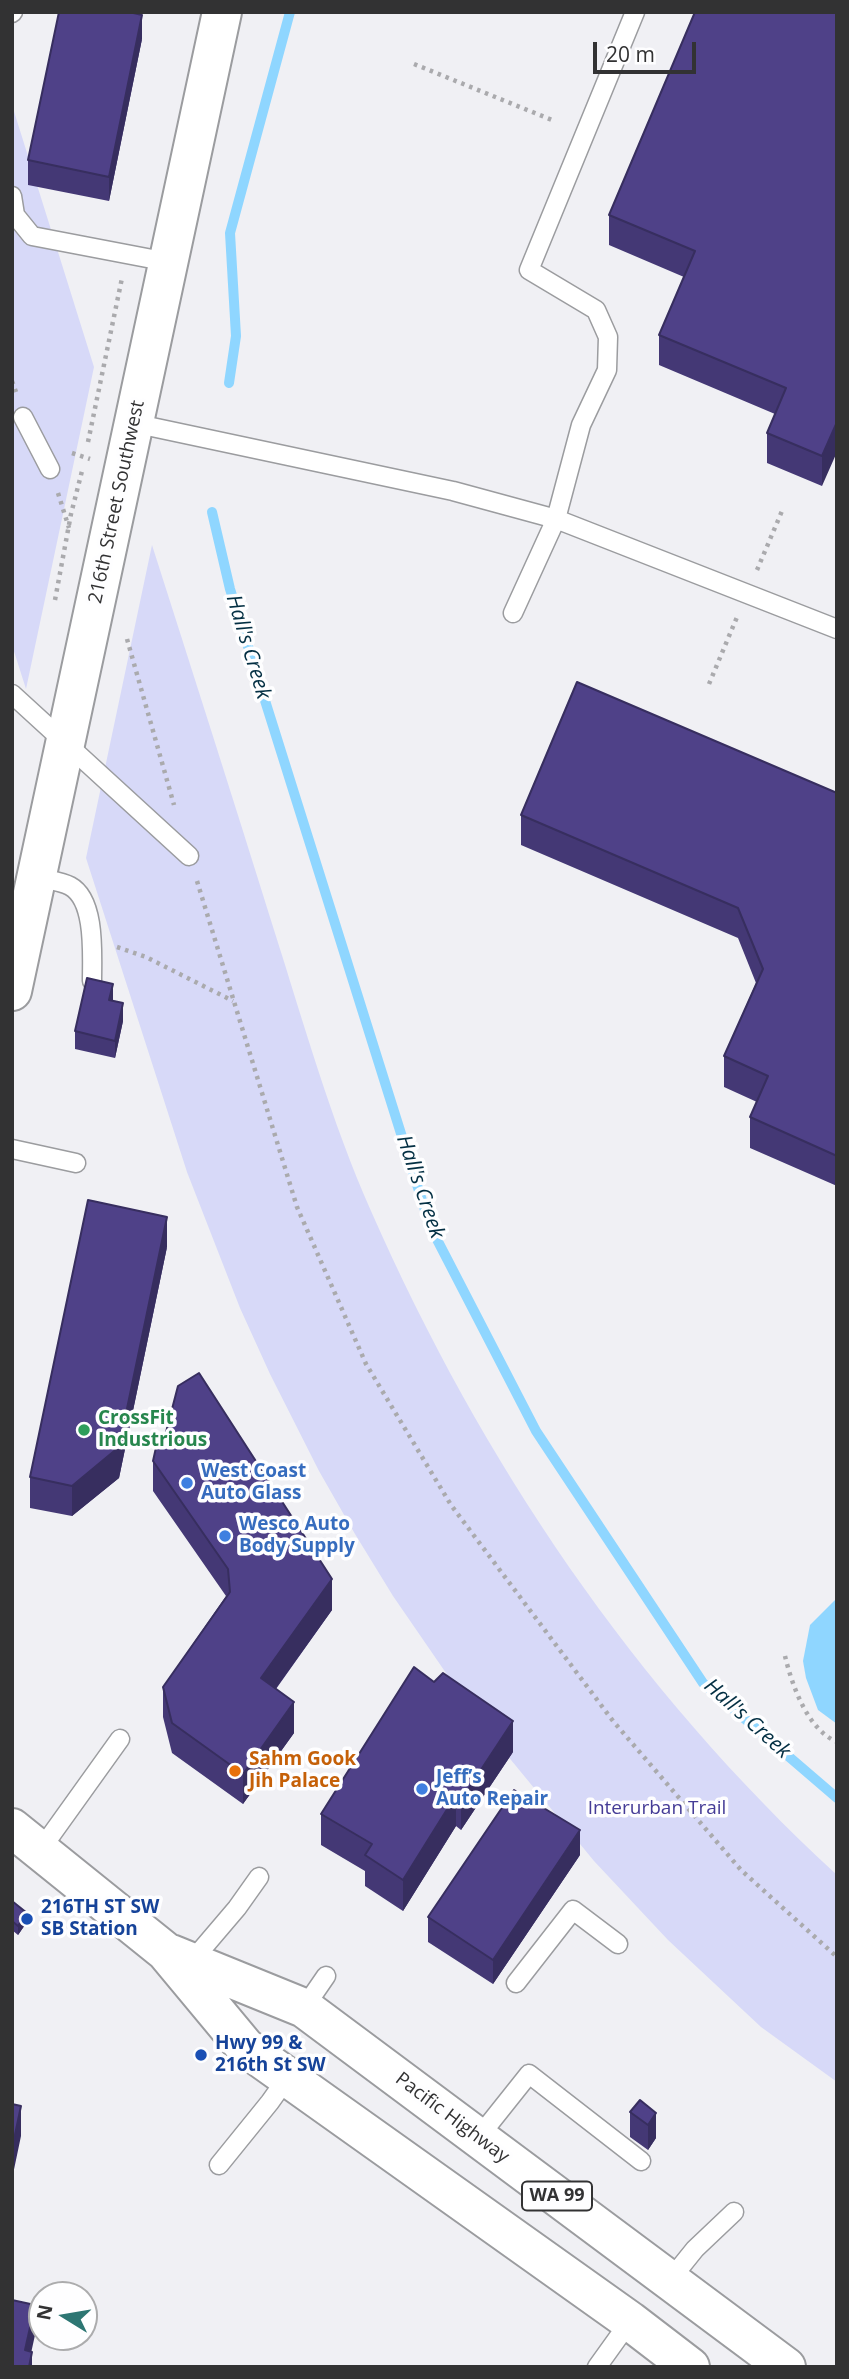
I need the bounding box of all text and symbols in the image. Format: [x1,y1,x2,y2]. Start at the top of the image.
scale bar [597,28,700,72]
text: 20 m [606,40,655,68]
street label: 216th Street Southwest [84,398,150,606]
water label: Hall's Creek [220,592,276,702]
water label: Hall's Creek [391,1132,449,1242]
place label: CrossFit Industrious [98,1408,207,1452]
marker: CrossFit Industrious [76,1422,92,1438]
place label: West Coast Auto Glass [201,1461,306,1505]
marker: West Coast Auto Glass [179,1475,195,1491]
place label: Wesco Auto Body Supply [239,1514,355,1558]
marker: Wesco Auto Body Supply [217,1528,233,1544]
water label: Hall's Creek [699,1674,795,1764]
place label: Sahm Gook Jih Palace [249,1749,356,1793]
marker: Sahm Gook Jih Palace [227,1763,243,1779]
place label: Jeff’s Auto Repair [436,1767,548,1811]
marker: Jeff’s Auto Repair [414,1781,430,1797]
park label: Interurban Trail [588,1798,726,1820]
place label: 216TH ST SW SB Station [41,1897,159,1941]
marker: 216TH ST SW SB Station [19,1911,35,1927]
place label: Hwy 99 & 216th St SW [215,2033,326,2077]
marker: Hwy 99 & 216th St SW [193,2047,209,2063]
street label: Pacific Highway [391,2068,513,2168]
road number: WA 99 [522,2182,592,2210]
north arrow [28,2281,98,2351]
text: N [30,2302,59,2322]

